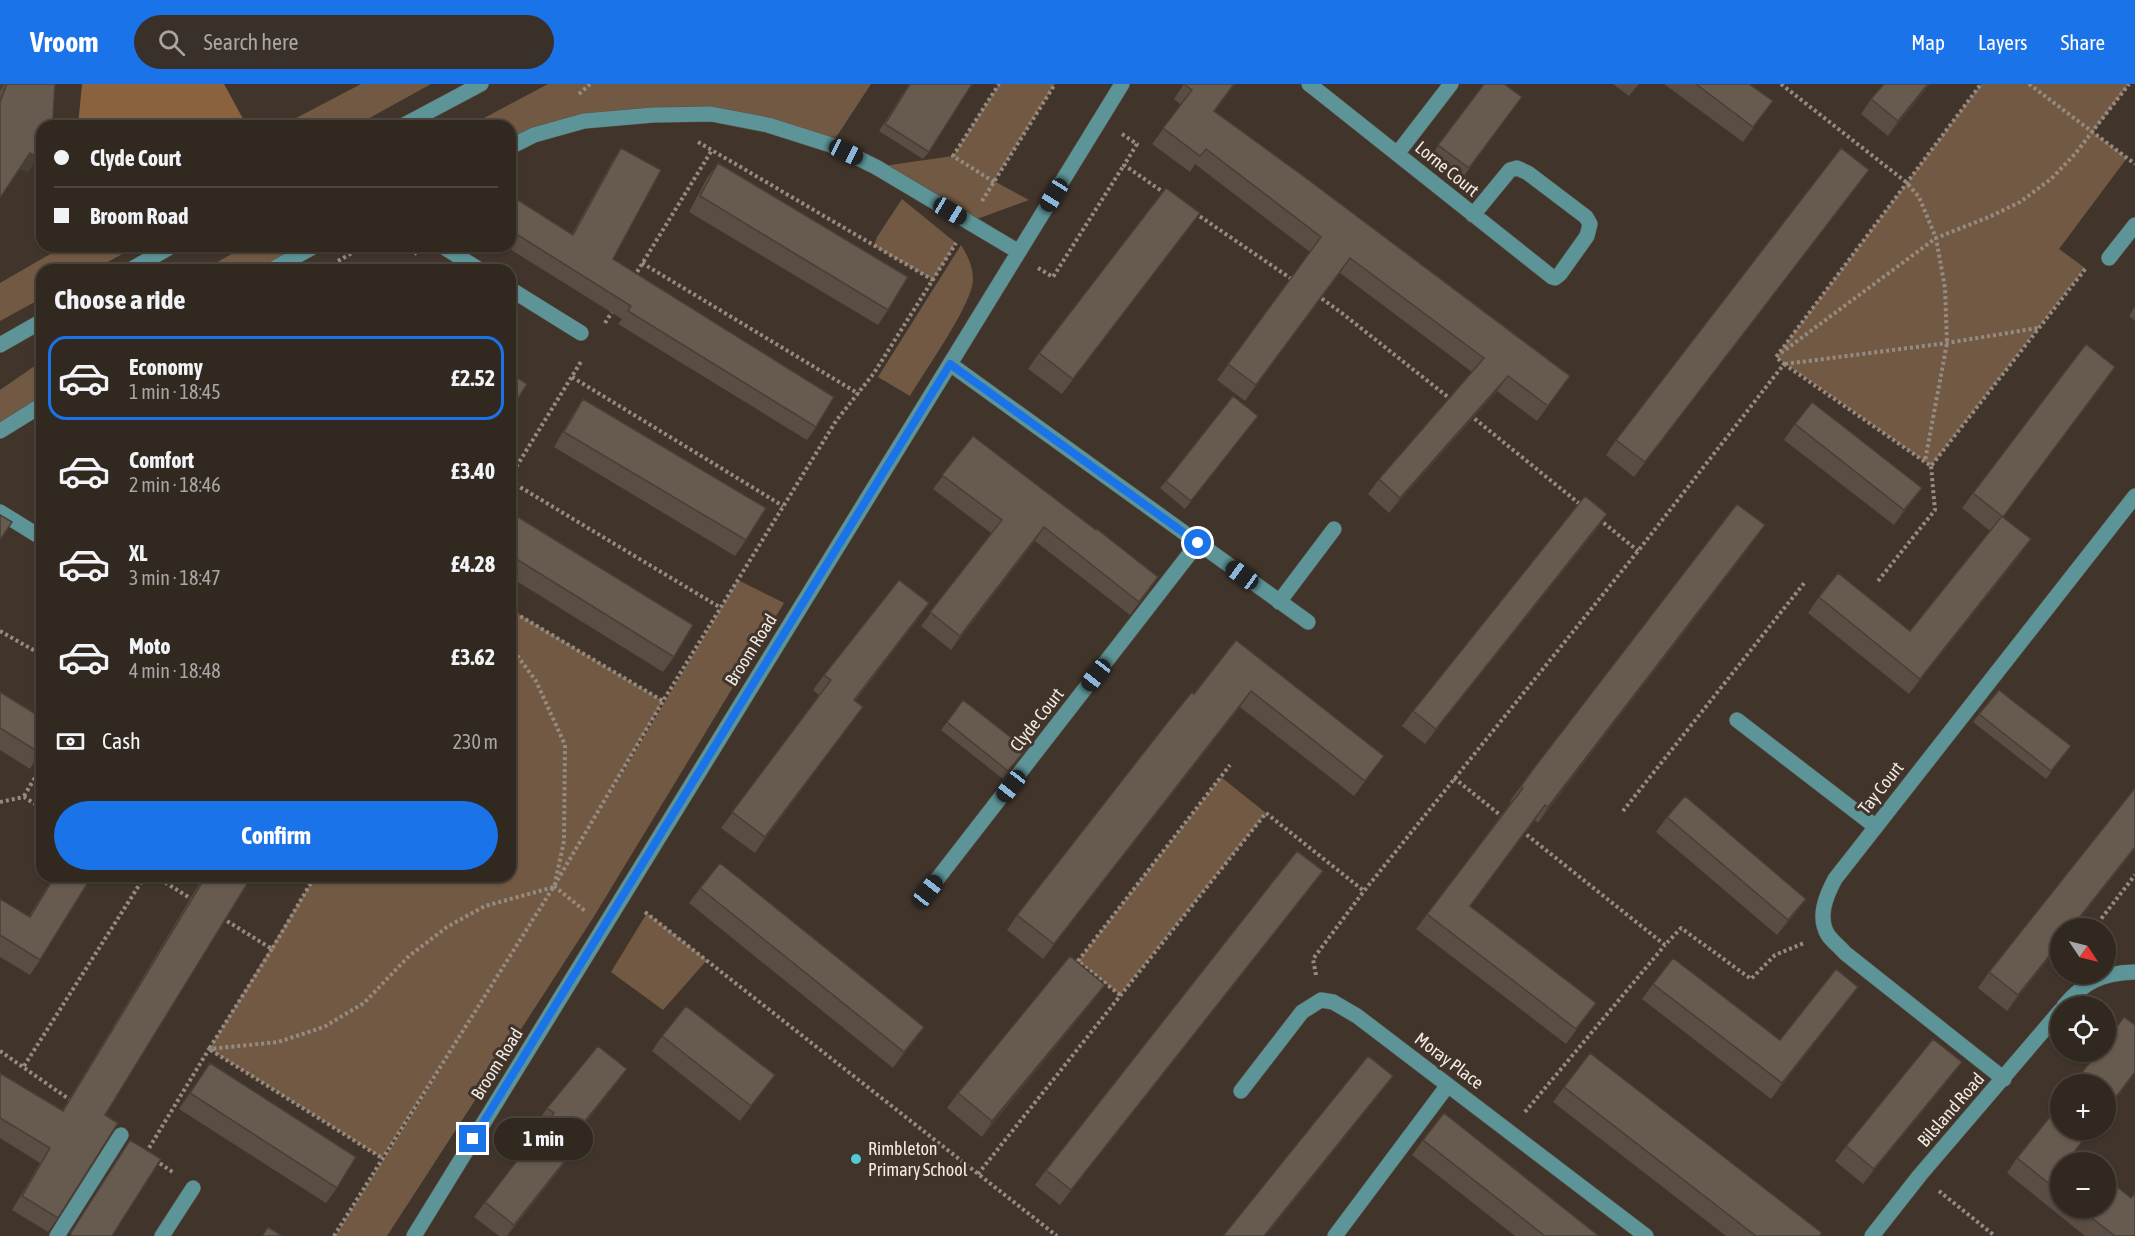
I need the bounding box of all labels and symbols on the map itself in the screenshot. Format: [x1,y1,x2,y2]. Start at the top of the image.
car [826,136,866,168]
street label: Lorne Court [1411,137,1483,201]
car [1037,175,1071,215]
car [930,194,970,228]
route start [1184,529,1211,556]
car [1222,557,1262,593]
street label: Broom Road [720,610,781,689]
car [1078,655,1114,695]
street label: Clyde Court [1005,684,1068,756]
street label: Tay Court [1854,757,1907,818]
car [993,766,1029,806]
car [910,871,946,911]
north arrow [2050,918,2116,984]
street label: Broom Road [466,1024,527,1103]
street label: Moray Place [1411,1028,1488,1093]
street label: Bilsland Road [1913,1068,1988,1151]
callout: 1 min [494,1118,593,1160]
route end [459,1125,486,1152]
place label: Rimbleton Primary School [868,1138,968,1180]
marker: Rimbleton Primary School [849,1152,863,1166]

